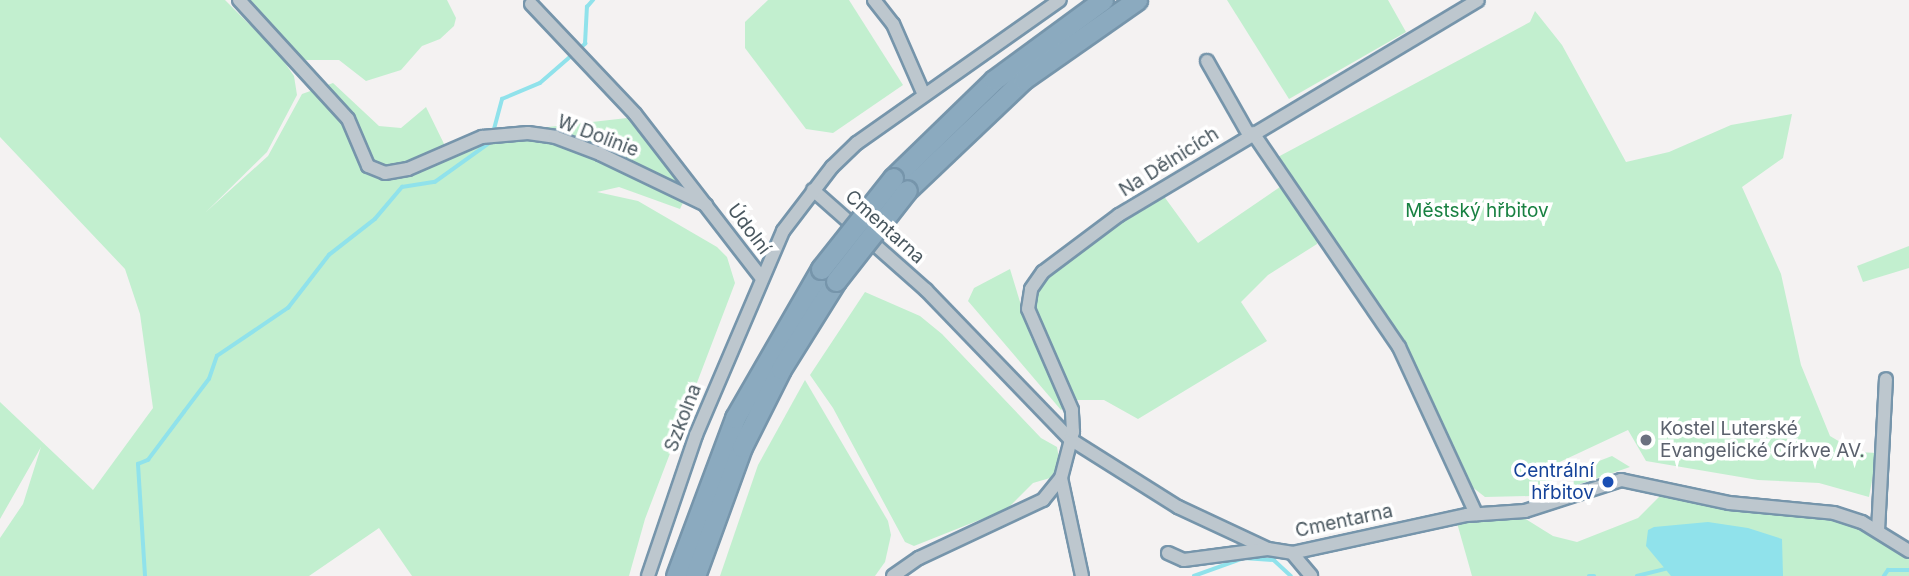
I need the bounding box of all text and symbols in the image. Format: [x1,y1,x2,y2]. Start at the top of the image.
street label: W Dolinie [554,110,642,162]
street label: Na Dělnicích [1115,122,1223,202]
street label: Cmentarna [841,185,929,269]
street label: Údolní [723,199,775,259]
park label: Městský hřbitov [1405,200,1549,222]
street label: Szkolna [660,381,706,455]
place label: Kostel Luterské Evangelické Církve AV. [1660,418,1865,462]
marker: Kostel Luterské Evangelické Církve AV. [1638,432,1654,448]
place label: Centrální hřbitov [1513,460,1594,504]
marker: Centrální hřbitov [1600,474,1616,490]
street label: Cmentarna [1293,500,1395,542]

